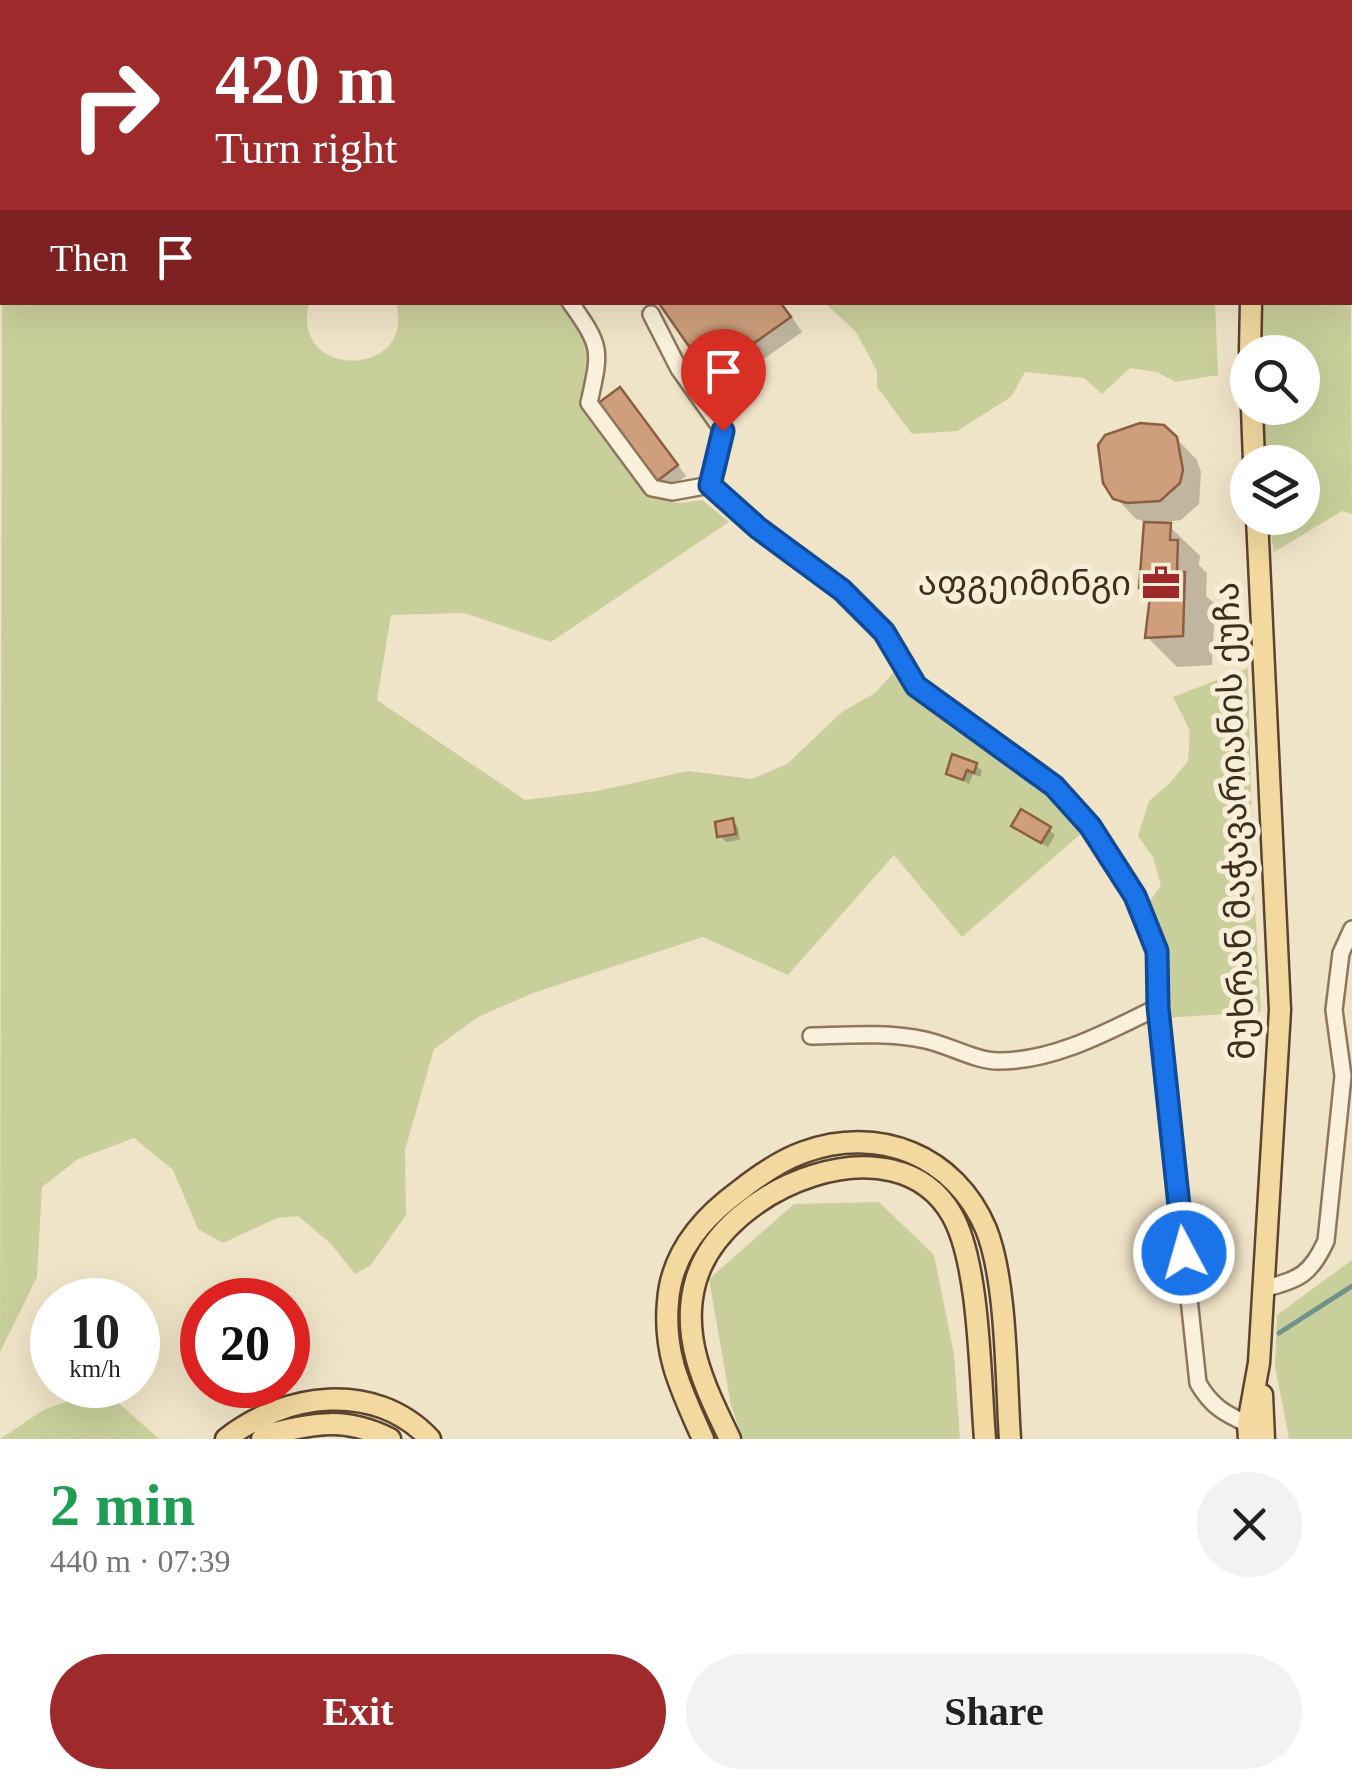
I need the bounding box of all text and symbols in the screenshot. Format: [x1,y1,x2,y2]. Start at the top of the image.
icon: right [50,40,180,170]
text: 420 m [215,41,396,118]
text: Turn right [215,123,397,173]
icon: arrive [148,230,203,285]
text: Then [50,237,128,279]
pin [681,329,766,432]
map controls [1230,335,1320,535]
button: search [1230,335,1320,425]
icon: arrive [696,344,751,399]
button: layers [1230,445,1320,535]
office icon: აფგეიმინგი [1140,562,1182,604]
place label: აფგეიმინგი [918,564,1131,604]
street label: მუხრან მაჭავარიანის ქუჩა [1207,581,1264,1061]
position arrow [1132,1201,1236,1305]
speed limit sign: 20 [180,1278,310,1408]
text: 10 [70,1303,120,1359]
text: km/h [69,1355,121,1382]
text: 2 min [50,1472,195,1538]
button: close [1197,1472,1302,1577]
text: 440 m · 07:39 [50,1543,230,1579]
button: Exit [50,1654,666,1769]
button: Share [686,1654,1302,1769]

